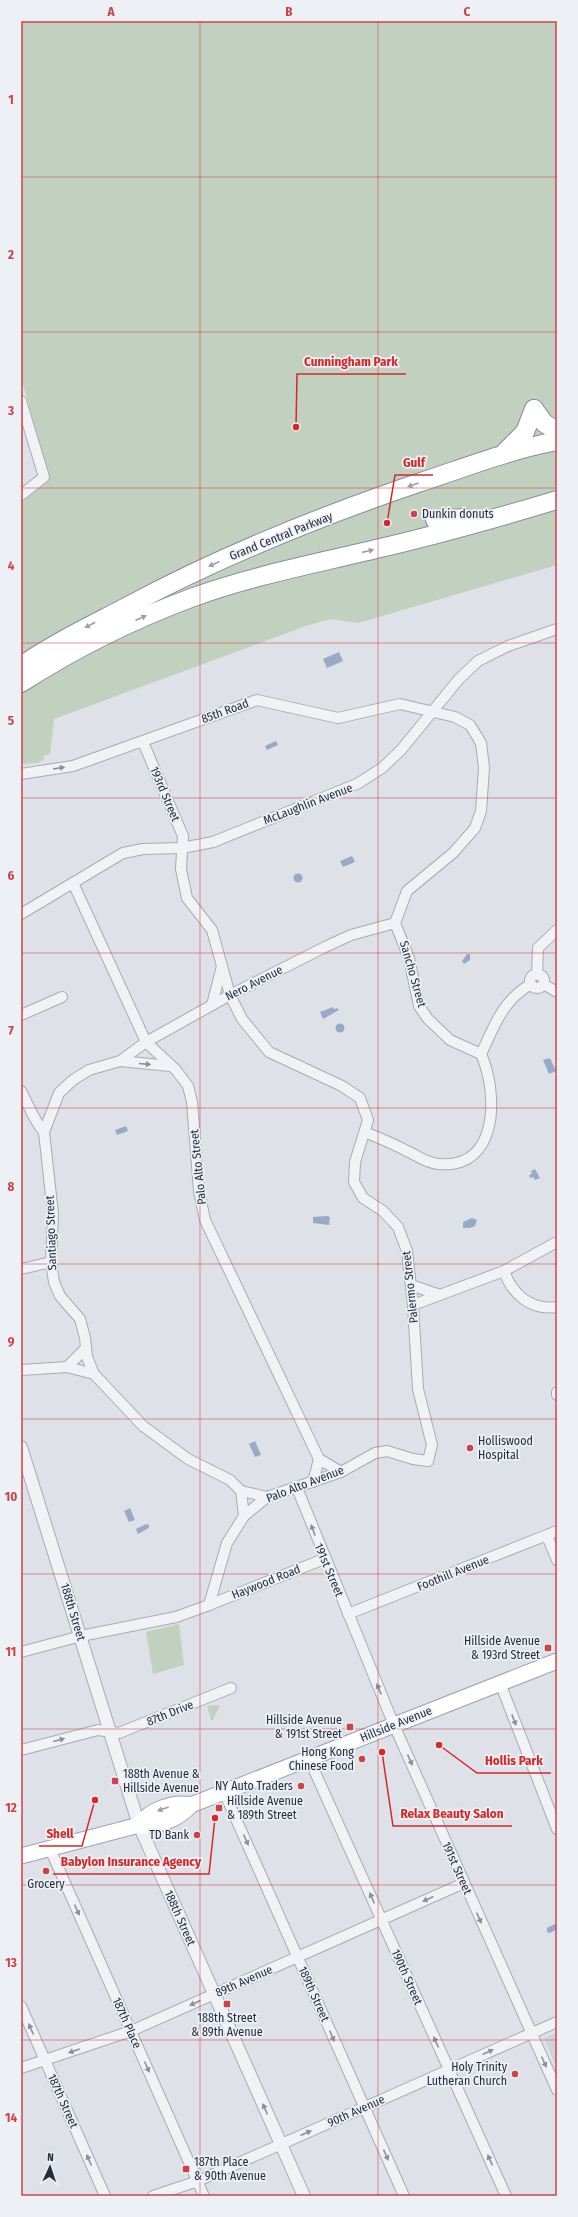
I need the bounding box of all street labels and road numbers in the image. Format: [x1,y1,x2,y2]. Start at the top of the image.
street label: Grand Central Parkway [227,509,335,563]
street label: 85th Road [199,696,251,726]
street label: 193rd Street [147,764,183,824]
street label: McLaughlin Avenue [261,781,355,827]
street label: Sancho Street [397,939,429,1009]
street label: Nero Avenue [223,963,285,1003]
street label: Palo Alto Street [187,1129,209,1205]
street label: Santiago Street [43,1195,59,1271]
street label: Palermo Street [399,1250,421,1324]
street label: Palo Alto Avenue [264,1463,346,1505]
street label: 191st Street [312,1541,346,1599]
street label: Foothill Avenue [415,1552,491,1594]
street label: Haywood Road [230,1562,302,1602]
street label: 188th Street [58,1582,88,1642]
street label: 87th Drive [145,1697,195,1729]
street label: Hillside Avenue [358,1703,434,1745]
street label: 191st Street [439,1839,475,1897]
street label: 188th Street [162,1888,198,1948]
street label: 190th Street [389,1947,425,2007]
street label: 89th Avenue [213,1962,275,2000]
street label: 189th Street [296,1964,332,2024]
street label: 187th Place [110,1995,144,2051]
street label: 187th Street [45,2072,81,2130]
street label: 90th Avenue [325,2092,387,2130]

